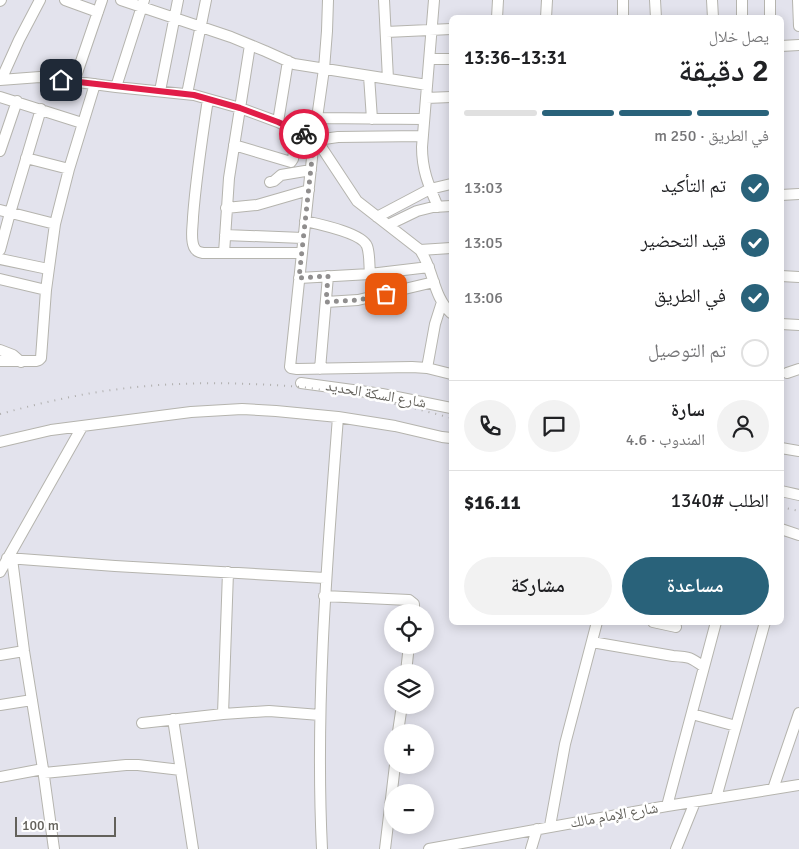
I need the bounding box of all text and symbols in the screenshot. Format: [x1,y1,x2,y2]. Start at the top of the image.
text: يصل خلال [709,27,769,47]
text: 13:31–13:36 [464,46,567,70]
text: 2 دقيقة [678,51,769,90]
pin [40,59,82,101]
icon: home [47,66,75,94]
courier [279,109,329,159]
icon: bike [290,120,318,148]
text: في الطريق · 250 m [654,126,769,146]
text: تم التأكيد [661,174,726,198]
icon: check [741,174,769,202]
text: 13:03 [464,178,503,198]
text: قيد التحضير [641,229,726,253]
icon: check [741,229,769,257]
text: 13:05 [464,233,503,253]
pin [365,273,407,315]
icon: bag [372,280,400,308]
text: في الطريق [654,284,726,308]
icon: check [741,284,769,312]
text: 13:06 [464,288,503,308]
text: تم التوصيل [648,339,726,363]
street label: شارع السكة الحديد [324,376,428,413]
text: سارة [671,398,705,422]
button: phone [464,400,516,452]
button: chat [528,400,580,452]
button: person [717,400,769,452]
text: المندوب · 4.6 [626,430,705,450]
text: الطلب #1340 [671,489,769,513]
text: $16.11 [464,491,521,515]
button: مشاركة [464,557,612,615]
button: مساعدة [622,557,769,615]
map controls [384,604,434,834]
button: locate [384,604,434,654]
button: layers [384,664,434,714]
button: + [384,724,434,774]
button: − [384,784,434,834]
street label: شارع الإمام مالك [568,798,660,833]
scale bar [15,814,116,837]
text: 100 m [22,817,59,834]

